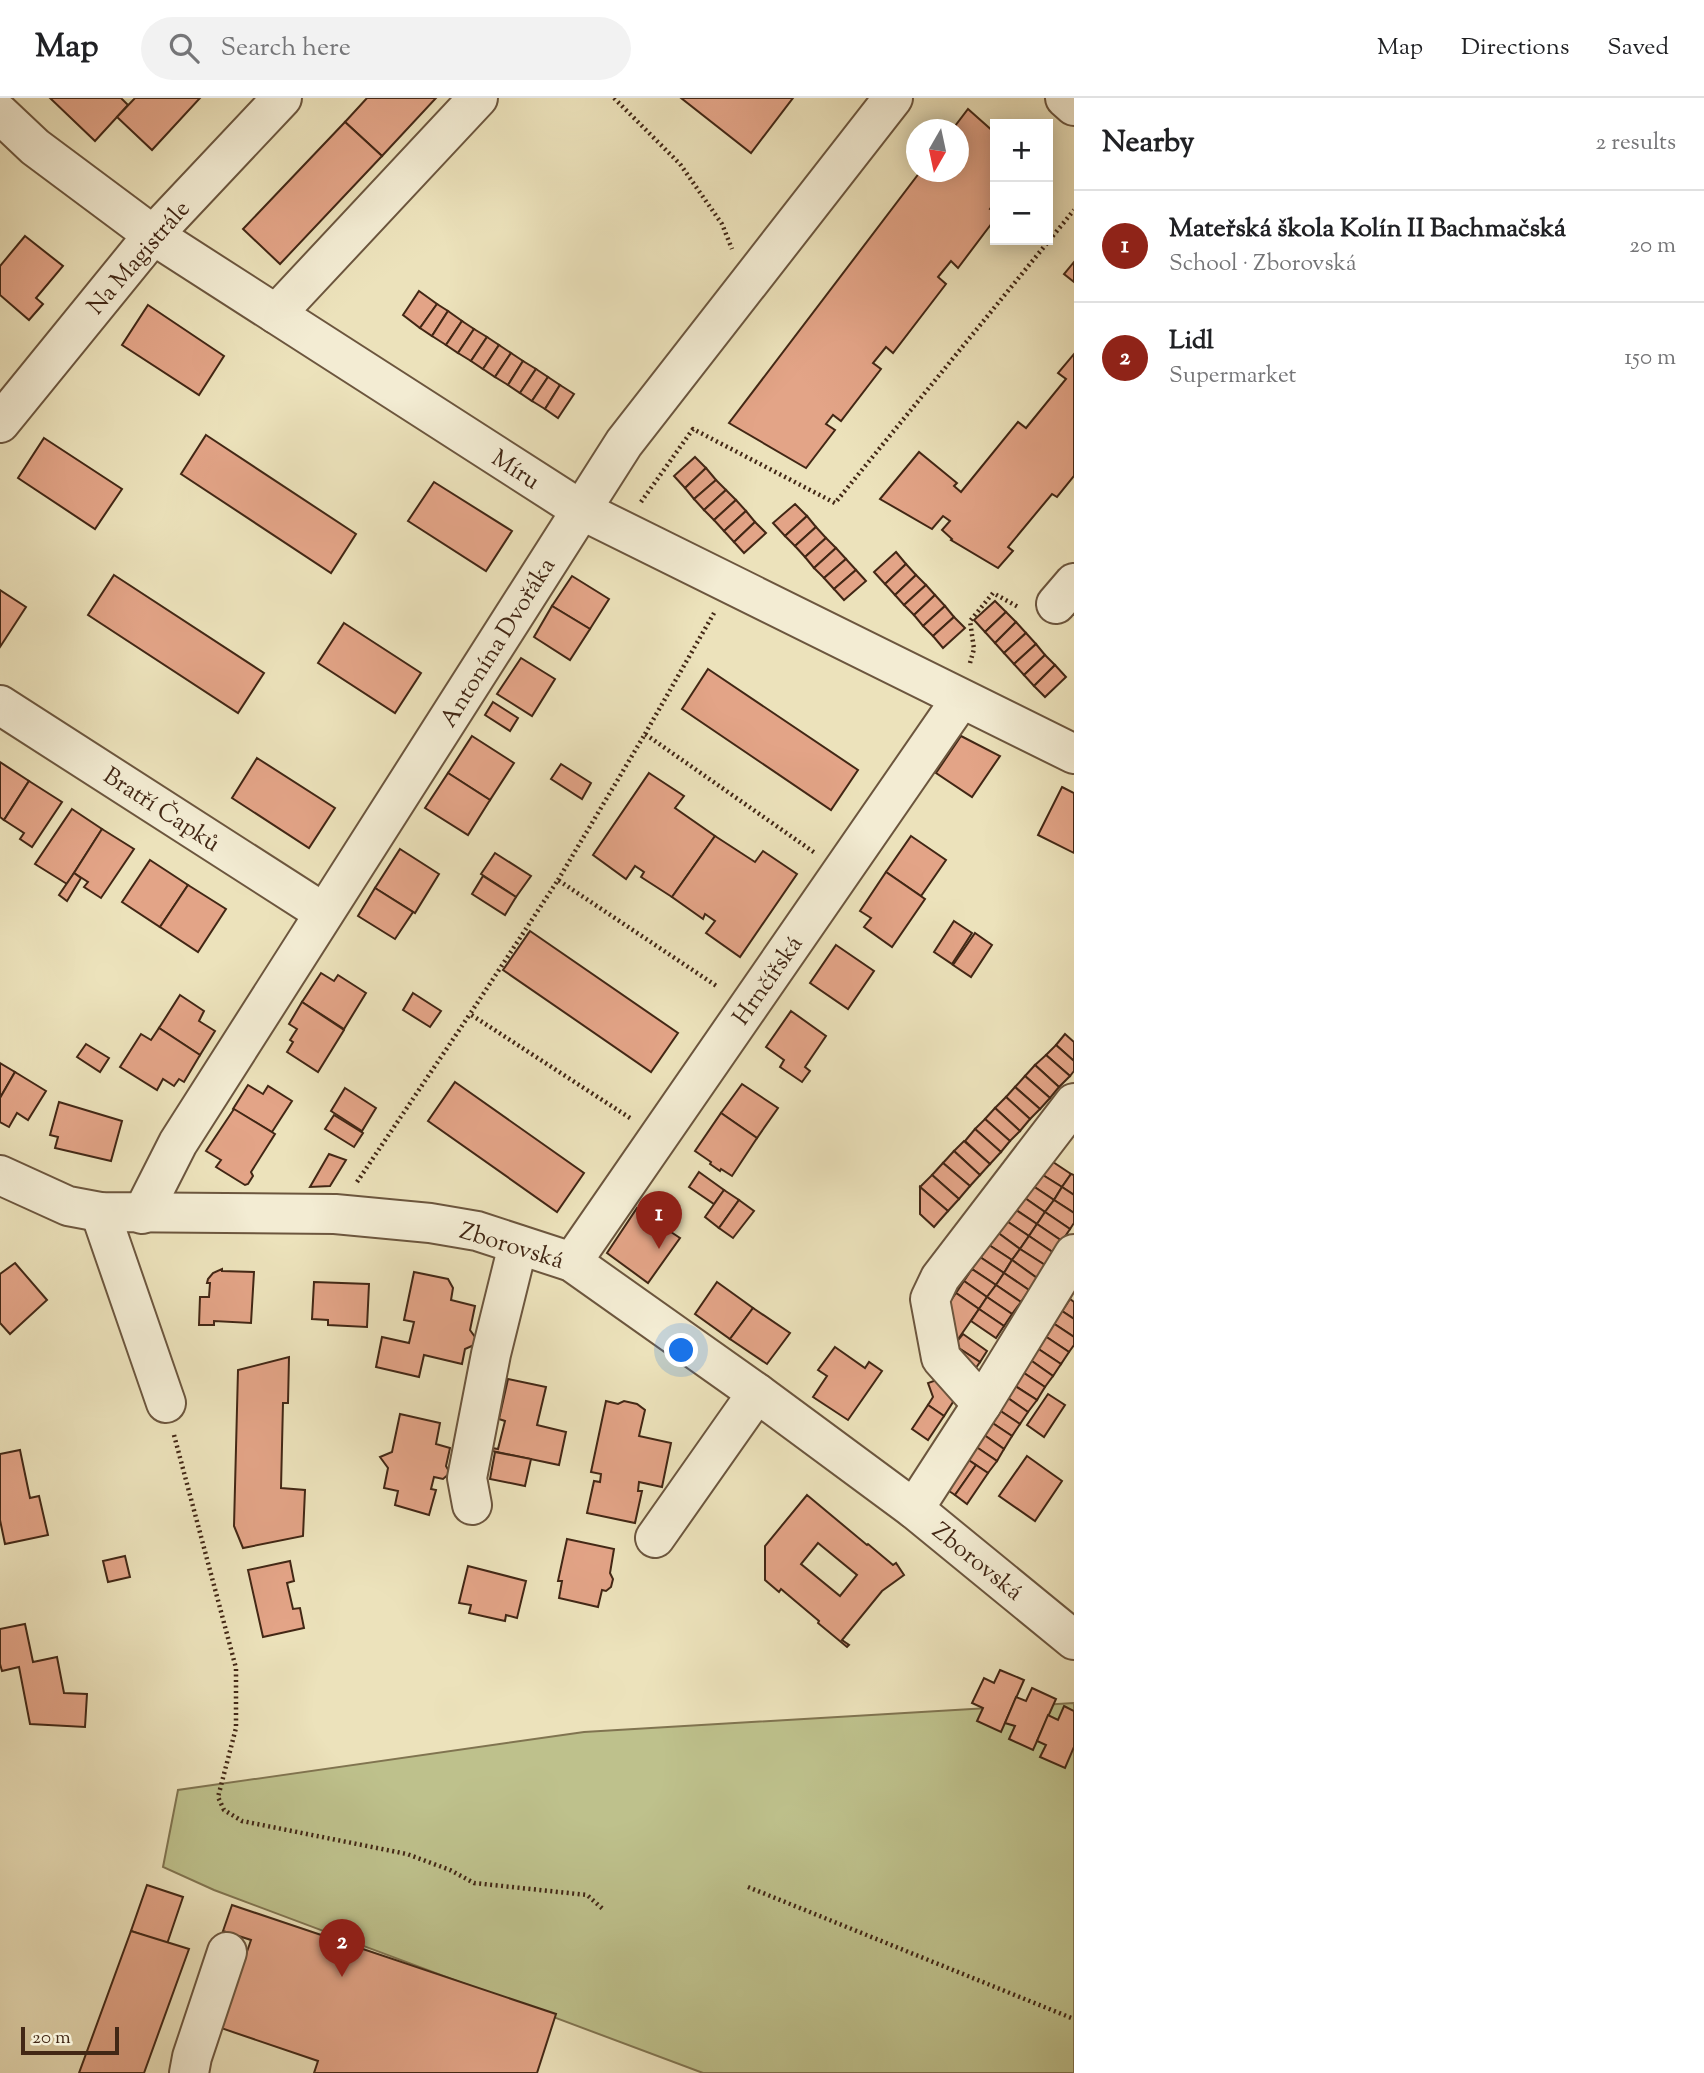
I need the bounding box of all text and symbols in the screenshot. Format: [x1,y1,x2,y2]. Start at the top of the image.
search box [141,17,631,80]
text: Map [35,24,99,72]
icon: search [165,29,203,67]
text: Search here [221,30,351,67]
text: Map [1377,31,1423,65]
text: Directions [1461,31,1569,65]
text: Saved [1607,31,1669,65]
north arrow [906,119,969,182]
map controls [990,119,1053,245]
button: + [990,119,1053,182]
text: Nearby [1102,122,1194,165]
text: 2 results [1596,127,1676,160]
button: − [990,182,1053,245]
street label: Na Magistrále [80,194,199,323]
text: Mateřská škola Kolín II Bachmačská [1169,211,1566,248]
text: 1 [1121,230,1129,263]
text: 20 m [1629,230,1676,263]
text: School · Zborovská [1169,248,1357,281]
text: Lidl [1169,323,1214,360]
text: 2 [1120,342,1130,375]
text: 150 m [1624,342,1676,375]
text: Supermarket [1169,360,1296,393]
street label: Míru [484,442,546,499]
street label: Antonína Dvořáka [433,552,565,734]
street label: Bratří Čapků [96,760,226,861]
street label: Hrnčířská [725,930,812,1033]
pin: 1 [636,1191,682,1249]
street label: Zborovská [455,1215,568,1279]
your location [664,1333,698,1367]
street label: Zborovská [924,1515,1029,1610]
pin: 2 [319,1919,365,1977]
scale bar [21,2024,119,2056]
text: 20 m [32,2025,71,2052]

